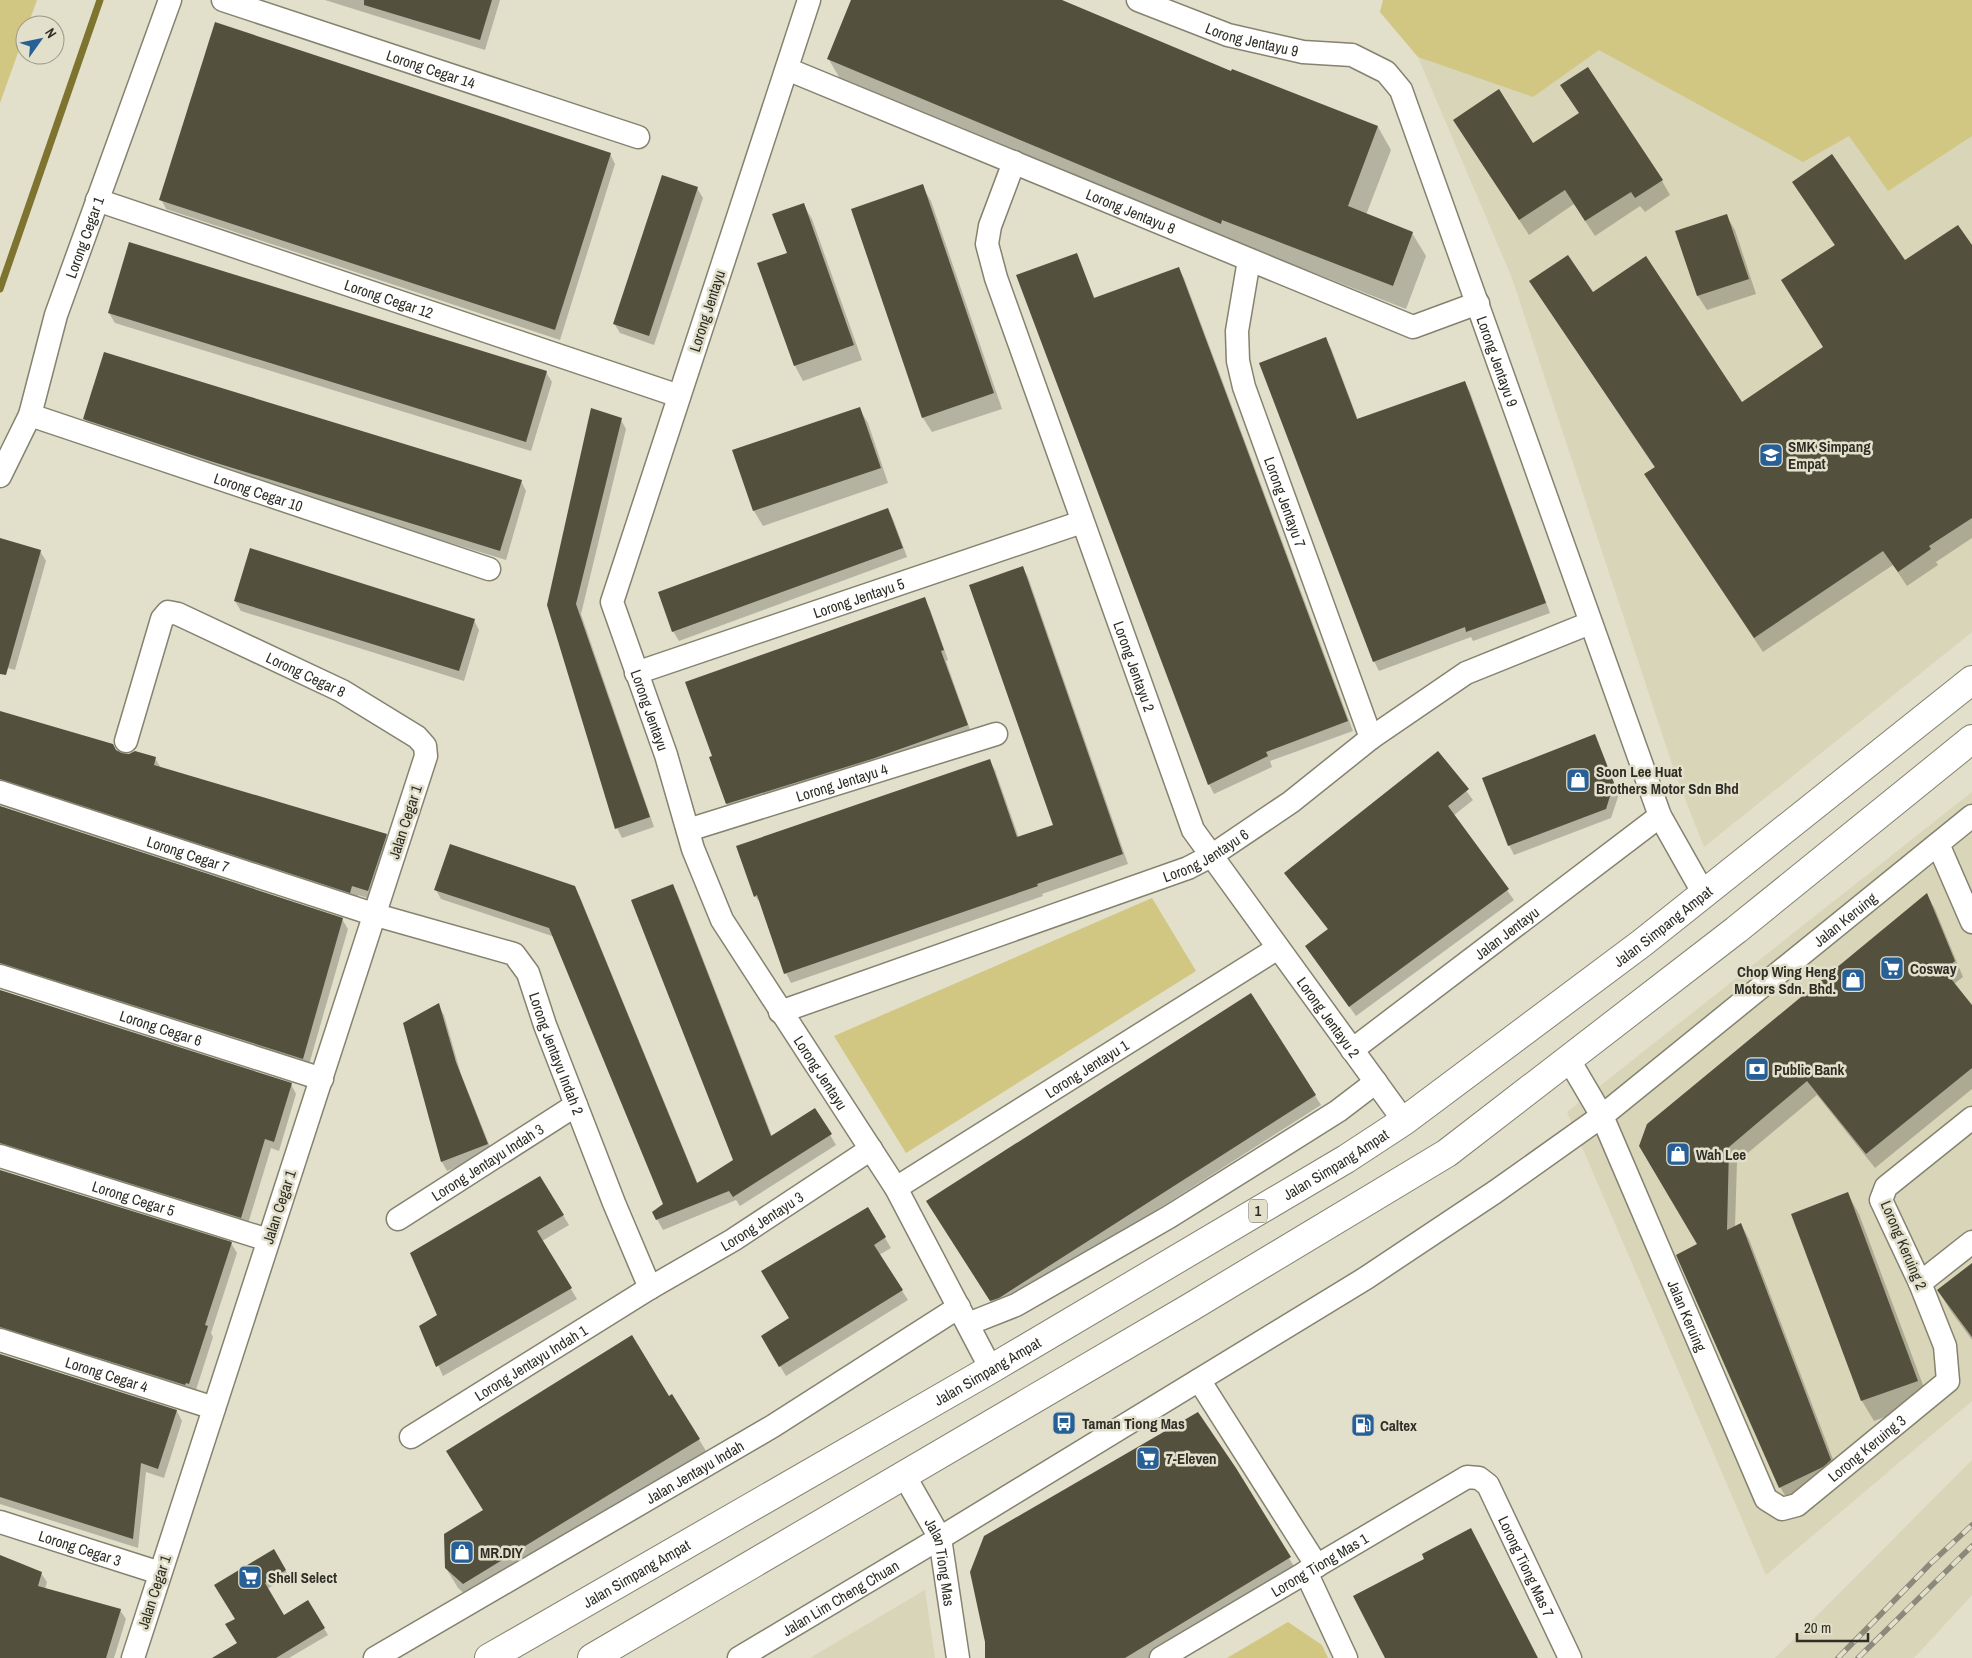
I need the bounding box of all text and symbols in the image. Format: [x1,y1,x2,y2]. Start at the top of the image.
north arrow [15,15,65,65]
street label: Lorong Jentayu 9 [1203,17,1301,61]
text: N [41,25,61,41]
street label: Lorong Cegar 14 [384,44,478,93]
street label: Lorong Jentayu 8 [1083,183,1179,239]
street label: Lorong Cegar 1 [60,193,109,281]
street label: Lorong Jentayu [684,267,730,355]
street label: Lorong Cegar 12 [342,274,436,323]
street label: Lorong Jentayu 9 [1472,313,1524,410]
place label: SMK Simpang Empat [1788,436,1871,474]
school or university icon: SMK Simpang Empat [1758,442,1784,468]
street label: Lorong Jentayu 7 [1260,454,1312,550]
street label: Lorong Cegar 10 [211,467,306,516]
street label: Lorong Jentayu 5 [810,572,907,623]
street label: Lorong Jentayu 2 [1109,618,1160,715]
street label: Lorong Cegar 8 [263,646,349,702]
street label: Lorong Jentayu [626,667,674,754]
street label: Lorong Jentayu 4 [793,758,890,806]
place label: Soon Lee Huat Brothers Motor Sdn Bhd [1596,761,1739,799]
shop icon: Soon Lee Huat Brothers Motor Sdn Bhd [1565,767,1591,793]
street label: Jalan Cegar 1 [383,782,427,862]
street label: Lorong Jentayu 6 [1160,823,1253,887]
street label: Lorong Cegar 7 [144,830,232,877]
street label: Jalan Simpang Ampat [1609,880,1717,971]
street label: Jalan Keruing [1809,887,1881,951]
street label: Jalan Jentayu [1470,901,1543,964]
supermarket icon: Cosway [1879,955,1905,981]
place label: Cosway [1910,958,1957,979]
place label: Chop Wing Heng Motors Sdn. Bhd. [1734,961,1836,999]
shop icon: Chop Wing Heng Motors Sdn. Bhd. [1840,967,1866,993]
street label: Lorong Jentayu 2 [1292,972,1365,1062]
street label: Lorong Jentayu Indah 2 [524,989,589,1118]
street label: Lorong Cegar 6 [117,1004,205,1051]
street label: Lorong Jentayu [789,1031,853,1114]
street label: Lorong Jentayu 1 [1041,1034,1133,1102]
bank icon: Public Bank [1744,1056,1770,1082]
place label: Public Bank [1774,1059,1845,1080]
street label: Lorong Jentayu Indah 3 [427,1118,548,1206]
street label: Jalan Simpang Ampat [1279,1123,1393,1205]
shop icon: Wah Lee [1665,1141,1691,1167]
place label: Wah Lee [1696,1144,1746,1165]
street label: Jalan Cegar 1 [257,1167,301,1247]
street label: Lorong Cegar 5 [90,1175,178,1221]
street label: Lorong Jentayu 3 [716,1186,807,1256]
street label: Lorong Keruing 2 [1876,1197,1932,1293]
road number: 1 [1249,1200,1267,1222]
street label: Jalan Keruing [1663,1276,1712,1355]
street label: Lorong Jentayu Indah 1 [470,1319,591,1406]
street label: Jalan Simpang Ampat [930,1331,1045,1410]
street label: Lorong Cegar 4 [63,1351,151,1397]
street label: Lorong Keruing 3 [1823,1409,1910,1486]
bus stop icon: Taman Tiong Mas [1051,1410,1077,1436]
fuel station icon: Caltex [1350,1412,1376,1438]
place label: Taman Tiong Mas [1082,1413,1185,1434]
place label: Caltex [1380,1415,1417,1436]
street label: Jalan Jentayu Indah [642,1435,748,1508]
supermarket icon: 7-Eleven [1135,1445,1161,1471]
place label: 7-Eleven [1166,1448,1217,1469]
street label: Lorong Tiong Mas 7 [1494,1512,1560,1621]
street label: Jalan Tiong Mas [920,1514,961,1607]
street label: Lorong Cegar 3 [36,1525,124,1571]
street label: Lorong Tiong Mas 1 [1267,1527,1372,1601]
street label: Jalan Simpang Ampat [579,1534,694,1612]
shop icon: MR.DIY [449,1539,475,1565]
place label: MR.DIY [480,1542,524,1563]
street label: Jalan Cegar 1 [132,1552,176,1632]
street label: Jalan Lim Cheng Chuan [778,1554,903,1641]
supermarket icon: Shell Select [237,1564,263,1590]
place label: Shell Select [268,1567,337,1588]
scale bar [1797,1610,1868,1642]
text: 20 m [1804,1617,1831,1638]

